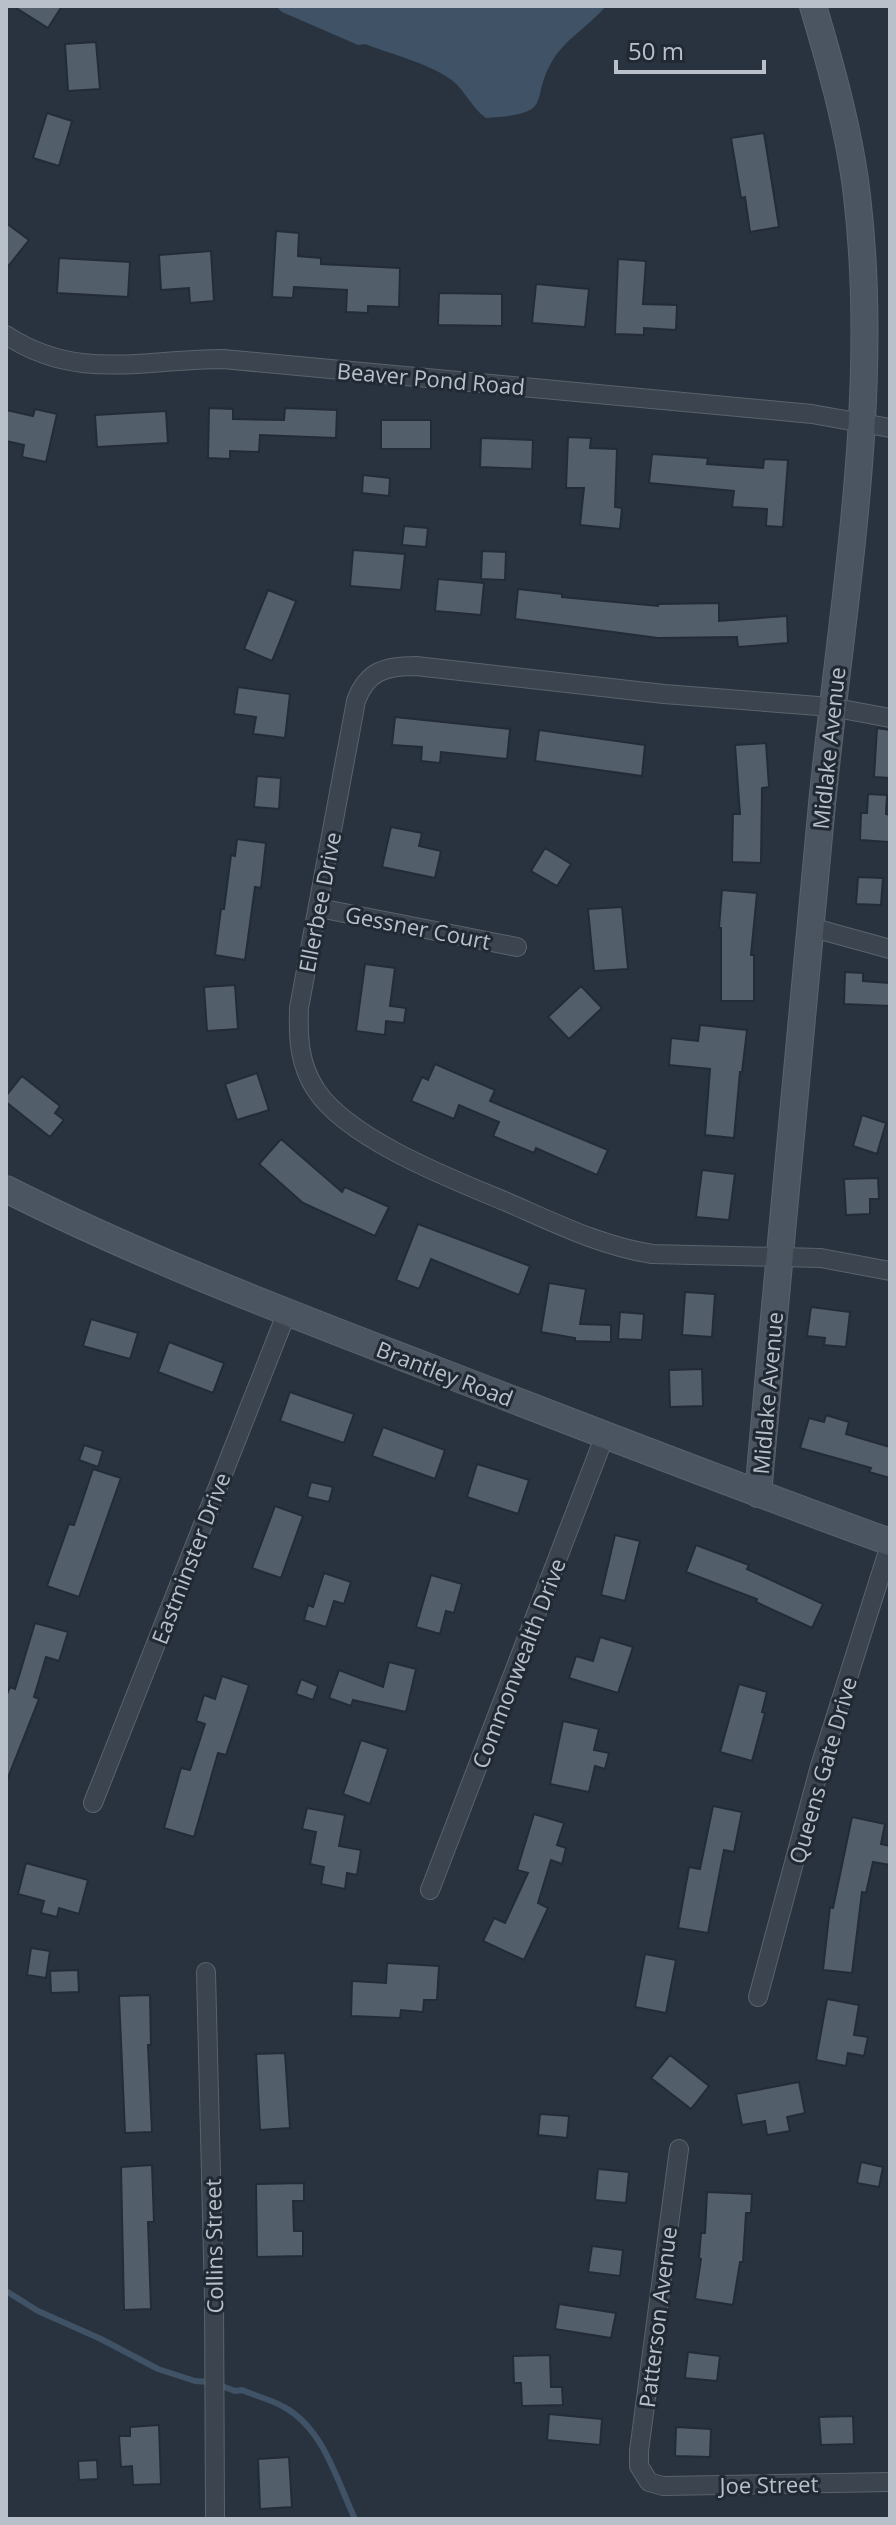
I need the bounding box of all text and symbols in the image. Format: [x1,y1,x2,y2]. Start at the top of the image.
scale bar [616,24,764,74]
text: 50 m [628,34,684,67]
street label: Beaver Pond Road [336,355,526,401]
street label: Midlake Avenue [805,665,851,831]
street label: Ellerbee Drive [291,829,347,975]
street label: Gessner Court [343,898,493,956]
street label: Midlake Avenue [745,1311,789,1475]
street label: Brantley Road [372,1333,518,1413]
street label: Eastminster Drive [143,1468,237,1648]
street label: Commonwealth Drive [464,1554,572,1772]
street label: Queens Gate Drive [781,1673,863,1867]
street label: Collins Street [197,2178,229,2314]
street label: Patterson Avenue [631,2225,683,2409]
street label: Joe Street [717,2468,819,2500]

